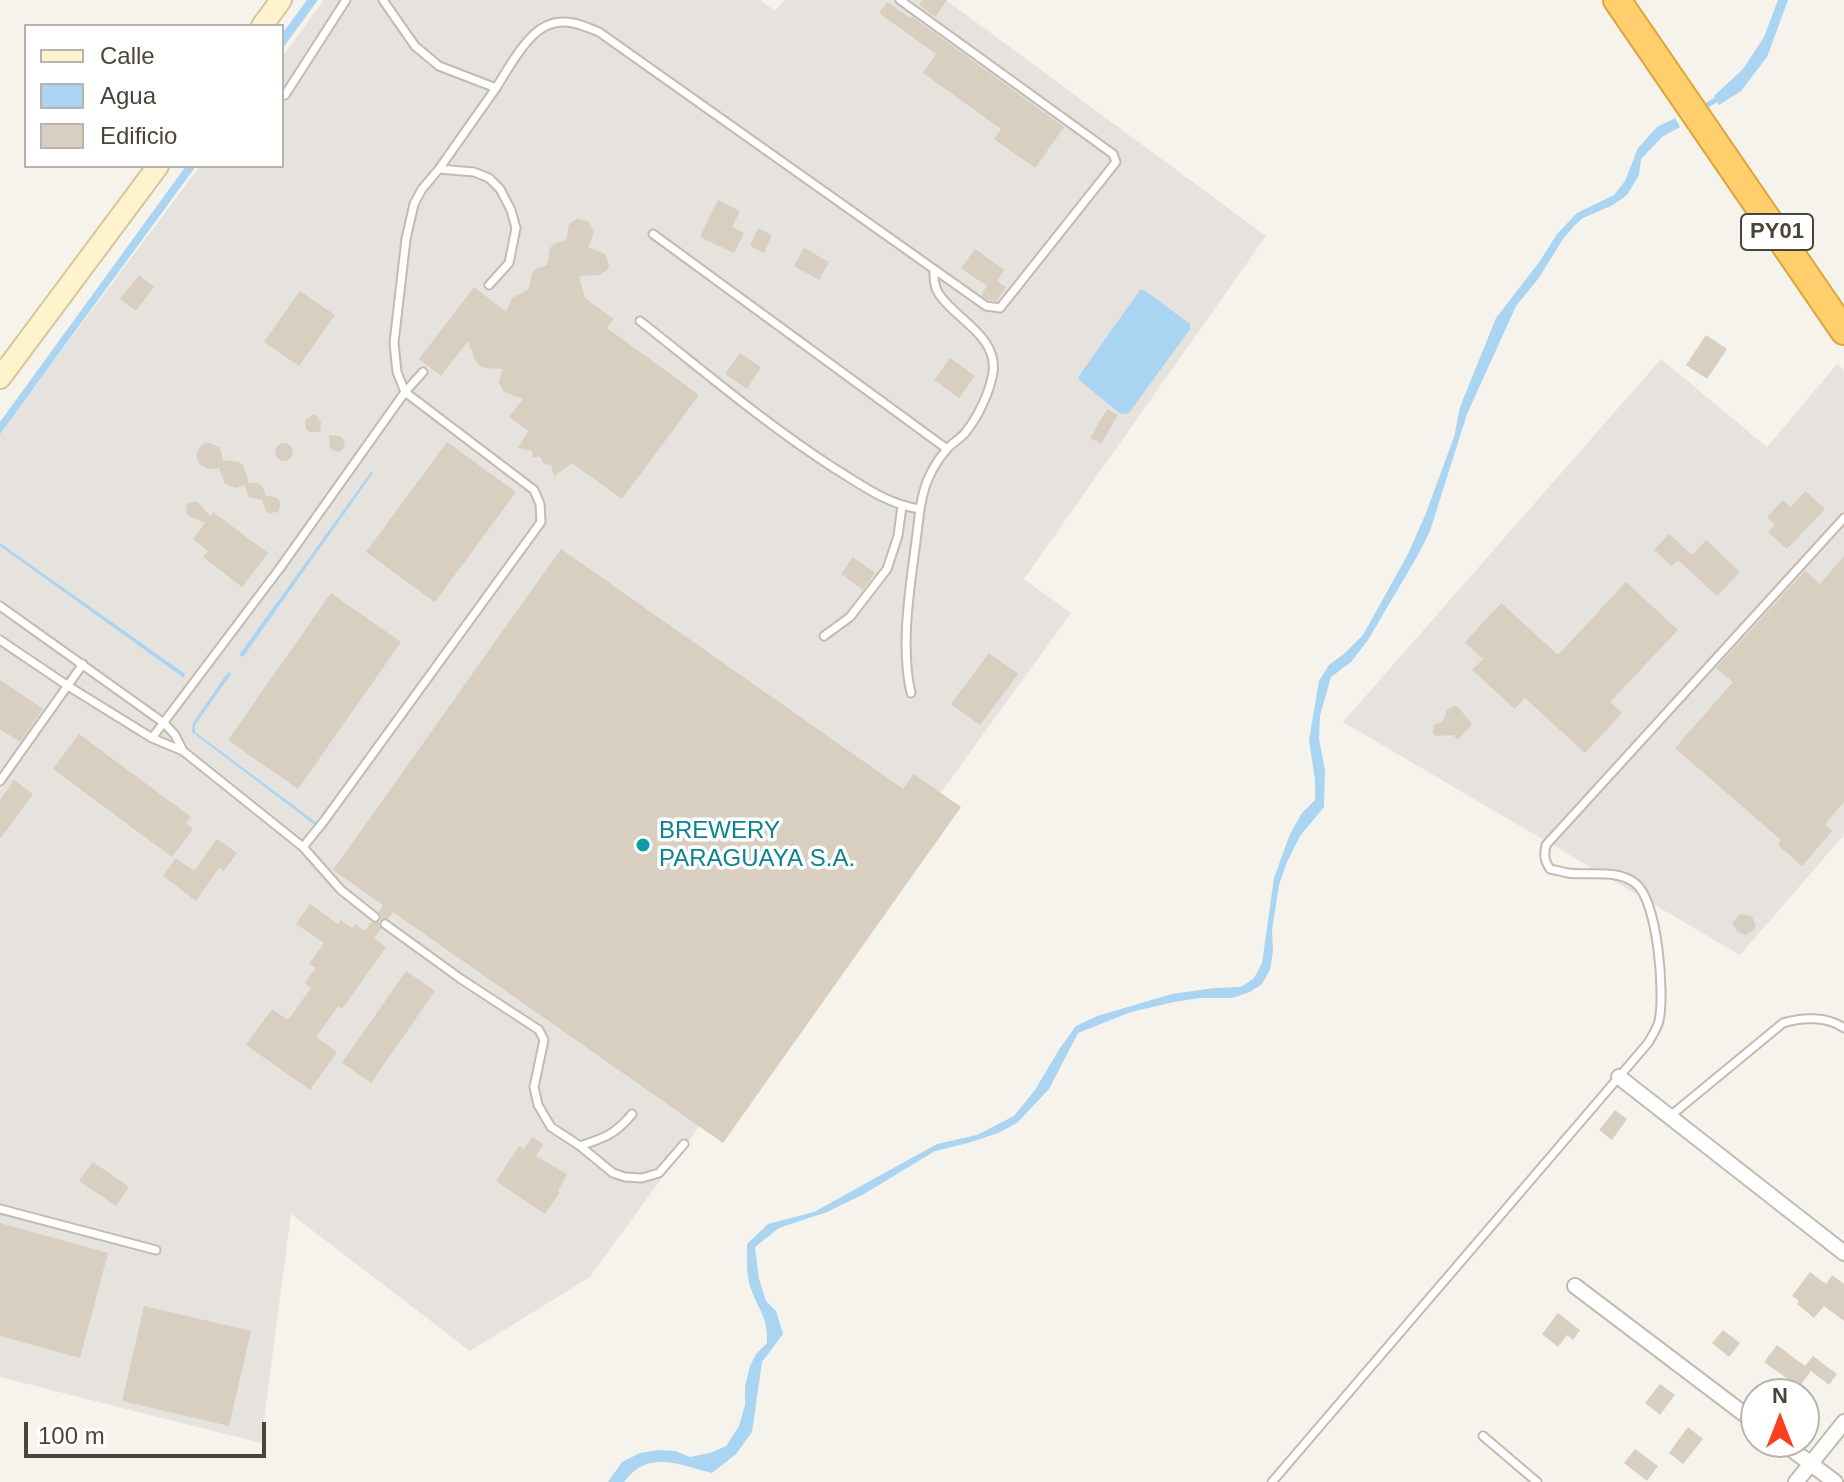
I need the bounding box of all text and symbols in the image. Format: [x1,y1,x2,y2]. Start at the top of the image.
legend [24,24,284,168]
text: Calle [100,42,155,69]
text: Agua [100,82,156,109]
text: Edificio [100,122,177,149]
road number: PY01 [1741,214,1813,250]
place label: BREWERY PARAGUAYA S.A. [659,817,855,873]
marker: BREWERY PARAGUAYA S.A. [634,836,652,854]
north arrow [1740,1378,1820,1458]
text: N [1772,1383,1788,1408]
scale bar [28,1406,270,1456]
text: 100 m [38,1422,105,1449]

